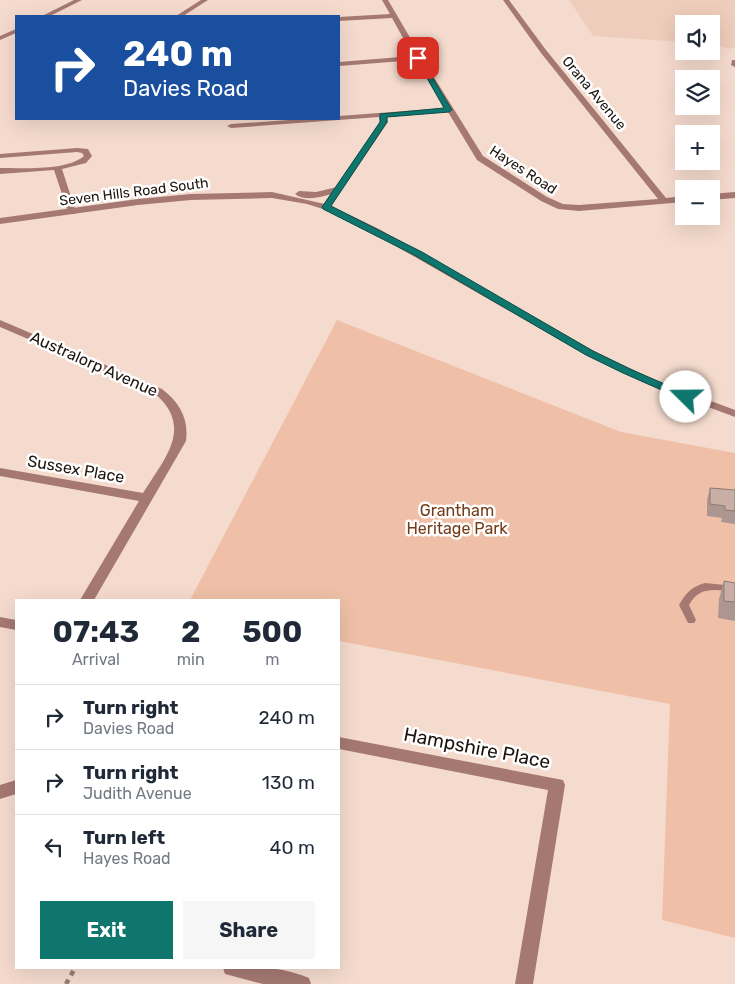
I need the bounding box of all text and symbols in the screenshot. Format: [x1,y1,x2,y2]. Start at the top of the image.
map controls [675,15,720,225]
button: sound [675,15,720,60]
text: 240 m [123,33,233,75]
icon: right [40,35,105,100]
pin [397,37,439,79]
icon: arrive [404,44,432,72]
street label: Orana Avenue [558,53,630,133]
button: layers [675,70,720,115]
text: Davies Road [123,75,249,102]
button: + [675,125,720,170]
street label: Hayes Road [486,142,560,198]
street label: Seven Hills Road South [58,174,210,210]
button: − [675,180,720,225]
street label: Australorp Avenue [27,327,161,401]
position arrow [659,370,711,422]
street label: Sussex Place [26,451,126,487]
park label: Grantham Heritage Park [406,501,508,538]
text: 07:43 [53,614,139,650]
text: 2 [181,614,200,650]
text: 500 [242,614,302,650]
text: Arrival [72,650,120,669]
text: min [177,650,205,669]
text: m [265,650,279,669]
text: Turn right [83,696,178,719]
icon: right [40,703,68,731]
text: 240 m [259,706,315,729]
text: Davies Road [83,719,174,738]
street label: Hampshire Place [402,723,552,773]
text: Turn right [83,761,178,784]
icon: right [40,768,68,796]
text: 130 m [262,771,315,794]
text: Judith Avenue [83,784,192,803]
text: Turn left [83,826,165,849]
icon: left [40,833,68,861]
text: 40 m [270,836,315,859]
text: Hayes Road [83,849,171,868]
button: Exit [40,901,173,959]
button: Share [183,901,315,959]

